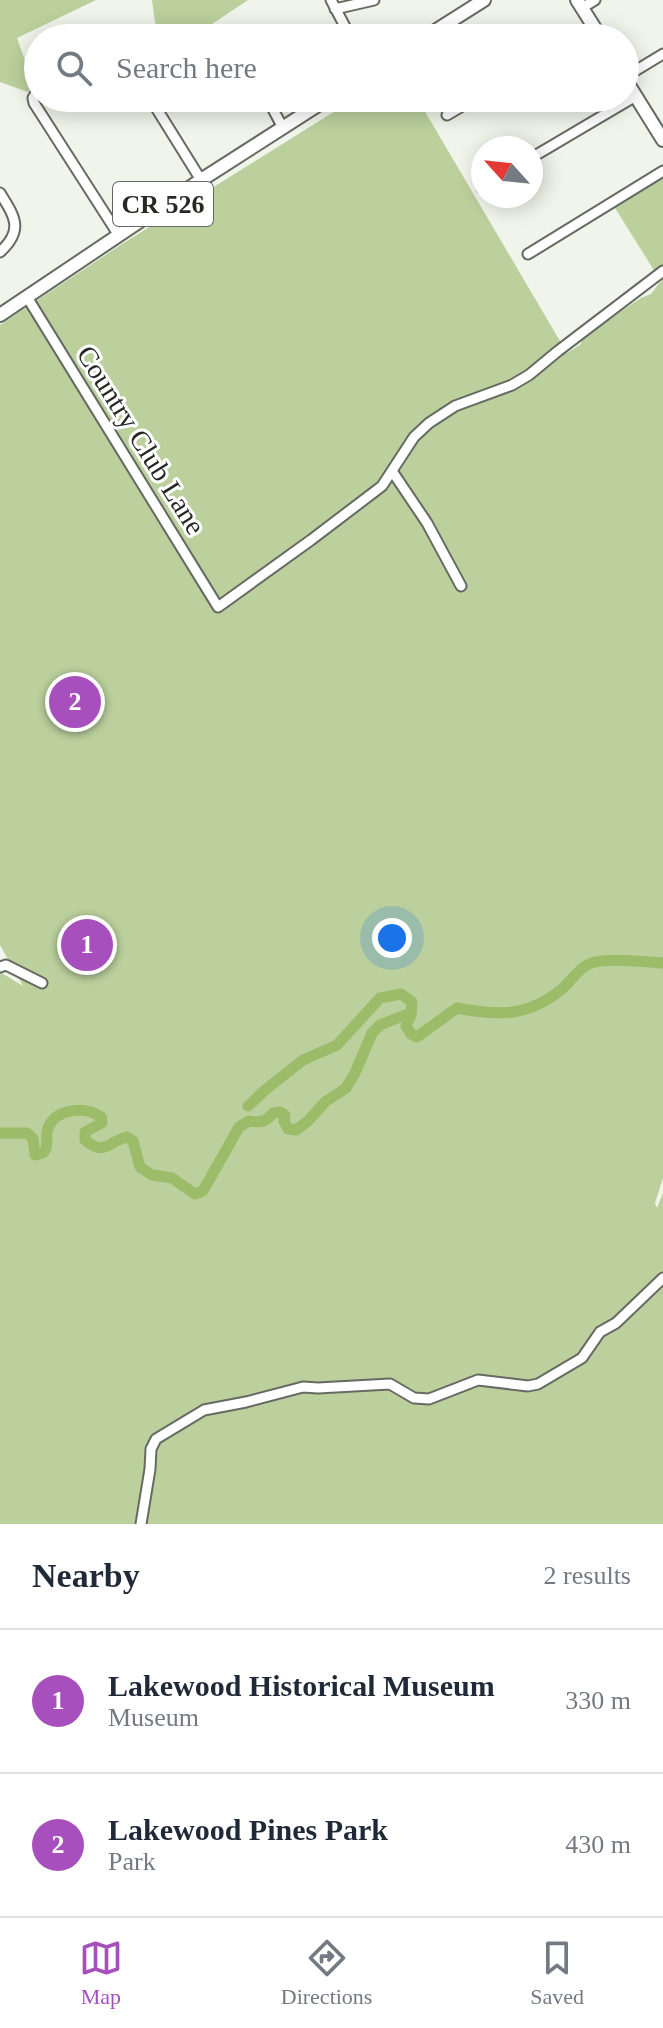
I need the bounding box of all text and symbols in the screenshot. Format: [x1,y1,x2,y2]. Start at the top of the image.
search box [24,24,639,112]
icon: search [52,46,96,90]
text: Search here [116,51,257,84]
north arrow [471,136,543,208]
road number: CR 526 [113,182,213,226]
street label: Country Club Lane [71,340,211,540]
pin: 2 [49,672,101,732]
pin: 1 [61,915,113,975]
your location [372,918,412,958]
text: Nearby [32,1557,140,1594]
text: 2 results [544,1561,631,1590]
text: Lakewood Historical Museum [108,1669,495,1702]
text: 1 [52,1686,65,1715]
text: 330 m [565,1686,631,1715]
text: Museum [108,1703,199,1732]
text: Lakewood Pines Park [108,1813,388,1846]
text: 2 [52,1830,65,1859]
text: 430 m [565,1830,631,1859]
text: Park [108,1847,156,1876]
tab: Map [79,1936,123,2010]
tab: Directions [281,1936,372,2010]
tab: Saved [530,1936,584,2010]

